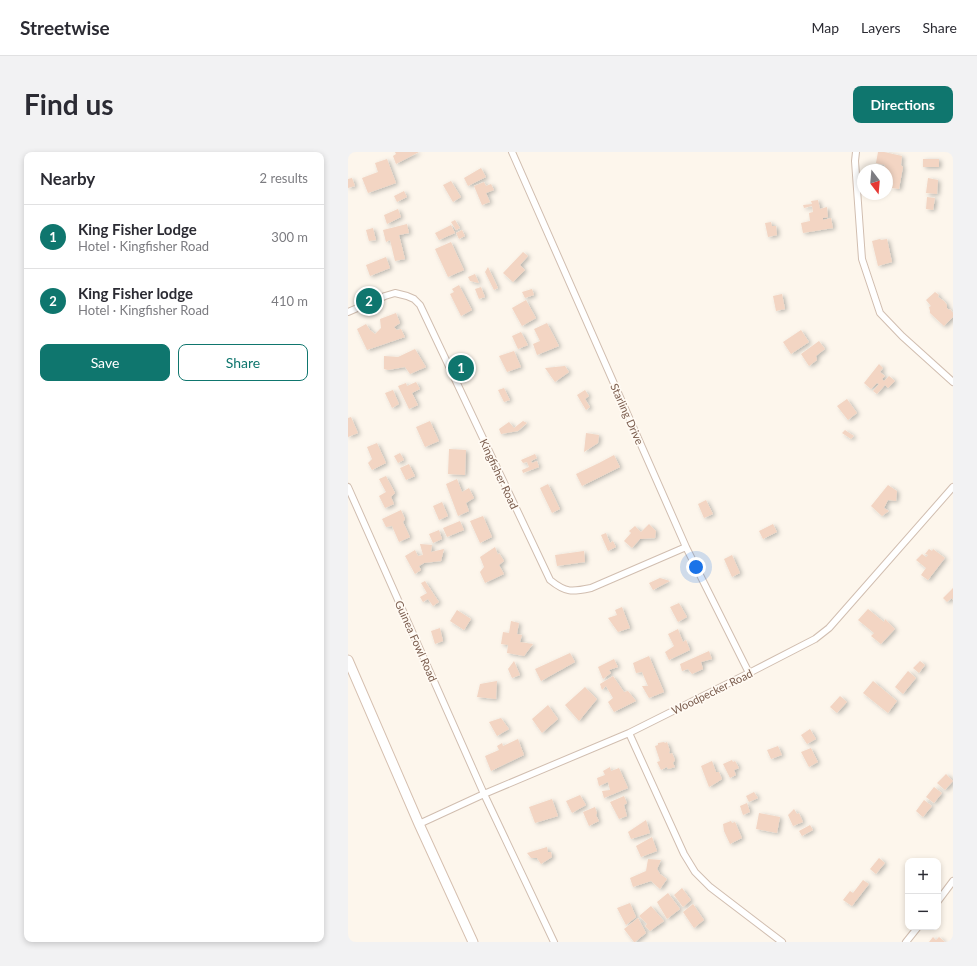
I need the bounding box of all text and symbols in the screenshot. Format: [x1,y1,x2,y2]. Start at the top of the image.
text: Streetwise [20,16,110,39]
text: Map [811,19,839,36]
text: Layers [861,19,901,36]
text: Share [923,19,957,36]
button: Directions [853,86,953,123]
text: Find us [24,87,114,121]
north arrow [857,164,893,200]
text: Nearby [40,168,95,189]
text: 2 results [260,170,308,186]
text: King Fisher Lodge [78,220,197,238]
text: 1 [49,229,57,245]
text: 300 m [271,229,308,245]
text: Hotel · Kingfisher Road [78,238,209,254]
text: King Fisher lodge [78,284,193,302]
pin: 2 [356,286,382,316]
text: 2 [49,293,57,309]
text: 410 m [271,293,308,309]
text: Hotel · Kingfisher Road [78,302,209,318]
button: Save [40,344,170,381]
button: Share [178,344,308,381]
pin: 1 [448,353,474,383]
street label: Starling Drive [608,381,647,446]
street label: Kingfisher Road [478,437,521,511]
your location [686,557,706,577]
street label: Guinea Fowl Road [393,598,440,683]
street label: Woodpecker Road [669,666,754,717]
map controls [905,858,941,930]
button: + [905,858,941,894]
button: − [905,894,941,930]

